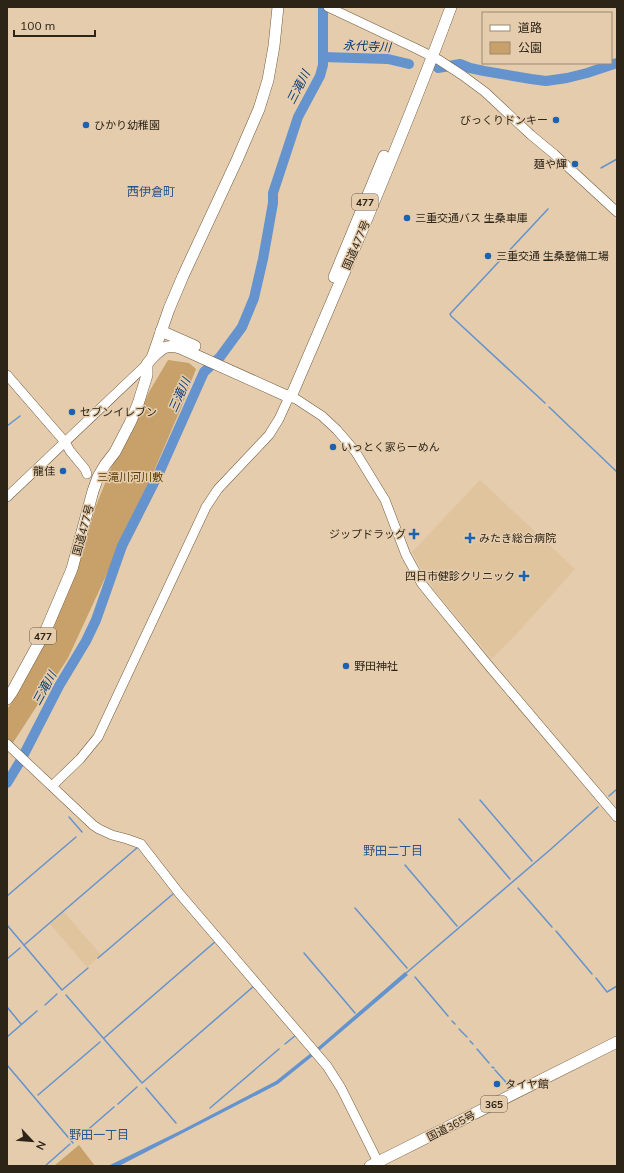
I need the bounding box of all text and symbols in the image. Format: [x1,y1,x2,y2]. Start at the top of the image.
scale bar [14,12,95,38]
legend [482,12,612,64]
text: 100 m [20,18,55,33]
text: 道路 [518,20,542,35]
water label: 永代寺川 [343,37,393,55]
text: 公園 [518,40,542,55]
water label: 三滝川 [283,66,314,106]
place label: びっくりドンキー [460,113,548,127]
marker: びっくりドンキー [551,115,561,125]
place label: ひかり幼稚園 [94,118,160,132]
marker: ひかり幼稚園 [81,120,91,130]
place label: 麺や輝 [534,157,567,171]
marker: 麺や輝 [570,159,580,169]
district label: 西伊倉町 [127,184,175,199]
road number: 477 [352,194,378,210]
place label: 三重交通バス 生桑車庫 [415,211,528,225]
marker: 三重交通バス 生桑車庫 [402,213,412,223]
street label: 国道477号 [339,218,373,272]
place label: 三重交通 生桑整備工場 [496,249,609,263]
marker: 三重交通 生桑整備工場 [483,251,493,261]
water label: 三滝川 [165,374,194,415]
place label: セブンイレブン [80,405,157,419]
marker: セブンイレブン [67,407,77,417]
place label: いっとく家らーめん [341,440,440,454]
marker: いっとく家らーめん [328,442,338,452]
place label: 龍佳 [33,464,55,478]
marker: 龍佳 [58,466,68,476]
park label: 三滝川河川敷 [97,470,163,484]
street label: 国道477号 [69,503,97,557]
place label: ジップドラッグ [329,527,406,541]
marker: ジップドラッグ [409,529,419,539]
place label: みたき総合病院 [479,531,556,545]
marker: みたき総合病院 [464,532,476,544]
place label: 四日市健診クリニック [405,569,515,583]
marker: 四日市健診クリニック [518,570,530,582]
road number: 477 [30,628,56,644]
place label: 野田神社 [354,659,398,673]
marker: 野田神社 [341,661,351,671]
water label: 三滝川 [29,667,60,707]
district label: 野田二丁目 [363,843,423,858]
place label: タイヤ館 [505,1077,549,1091]
marker: タイヤ館 [492,1079,502,1089]
road number: 365 [481,1096,507,1112]
street label: 国道365号 [424,1108,478,1144]
north arrow [12,1121,52,1161]
district label: 野田一丁目 [69,1127,129,1142]
text: N [33,1139,49,1152]

